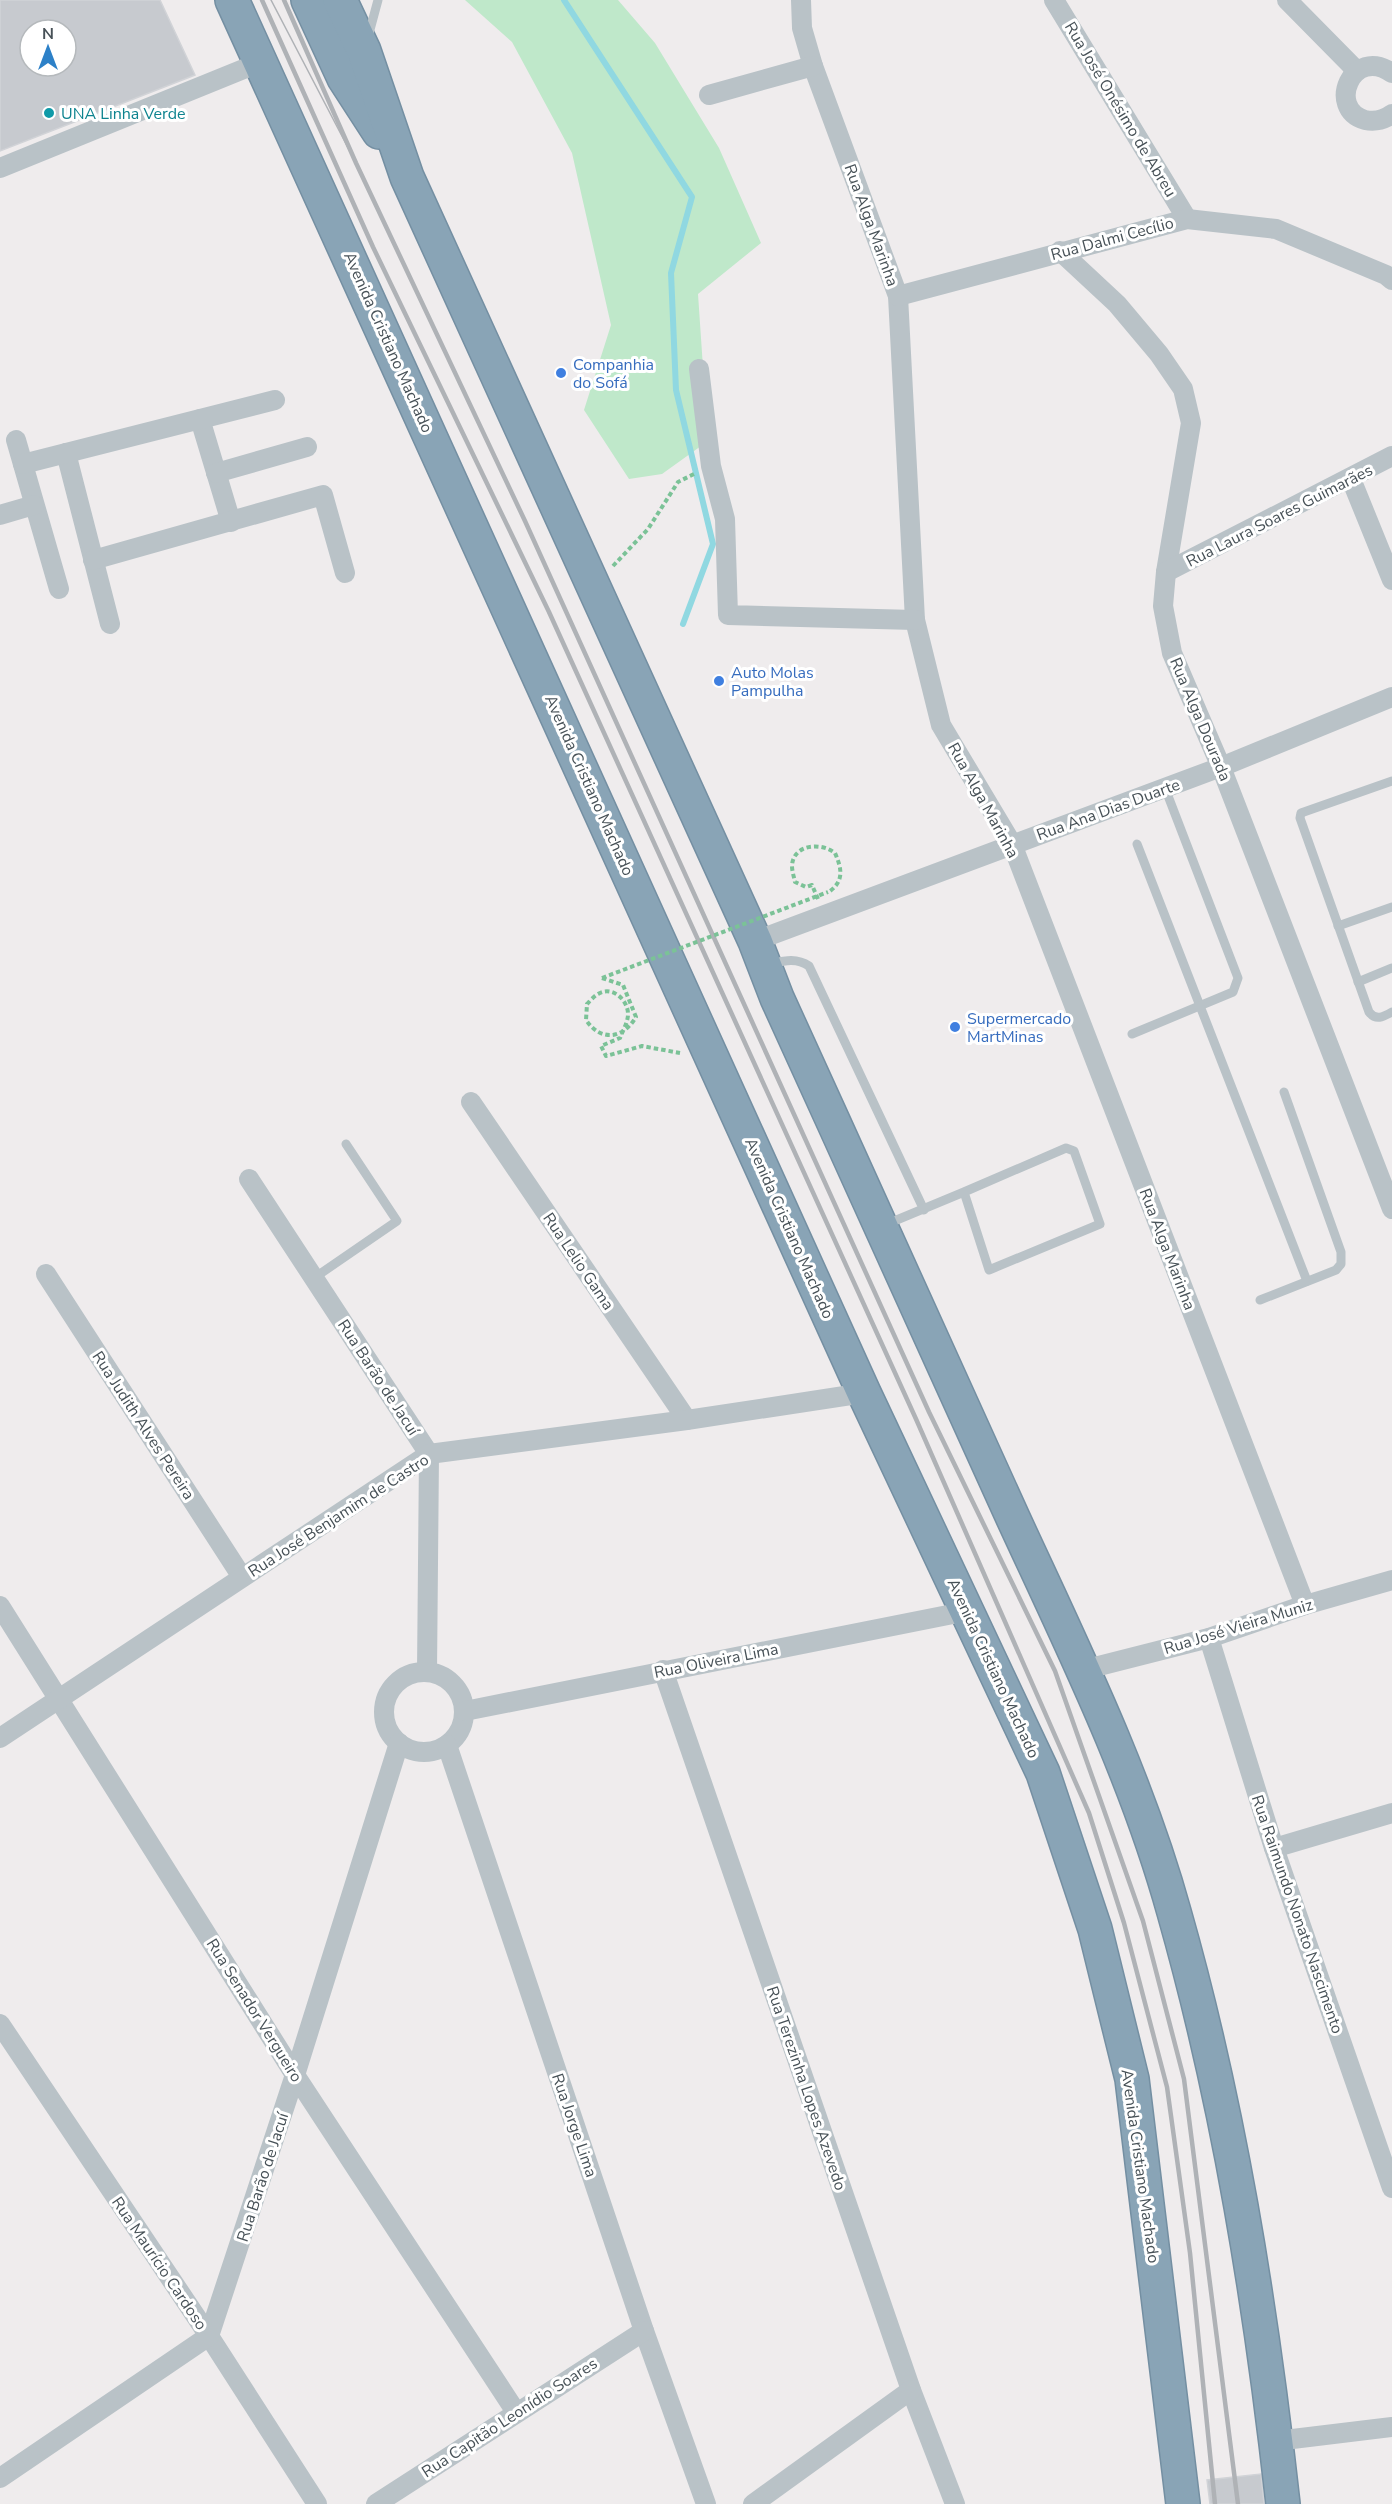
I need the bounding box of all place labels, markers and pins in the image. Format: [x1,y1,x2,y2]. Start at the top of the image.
place label: UNA Linha Verde [61,103,186,125]
marker: UNA Linha Verde [42,106,56,120]
place label: Companhia do Sofá [573,354,654,394]
marker: Companhia do Sofá [554,366,568,380]
place label: Auto Molas Pampulha [731,662,814,702]
marker: Auto Molas Pampulha [712,674,726,688]
place label: Supermercado MartMinas [967,1008,1071,1048]
marker: Supermercado MartMinas [948,1020,962,1034]

